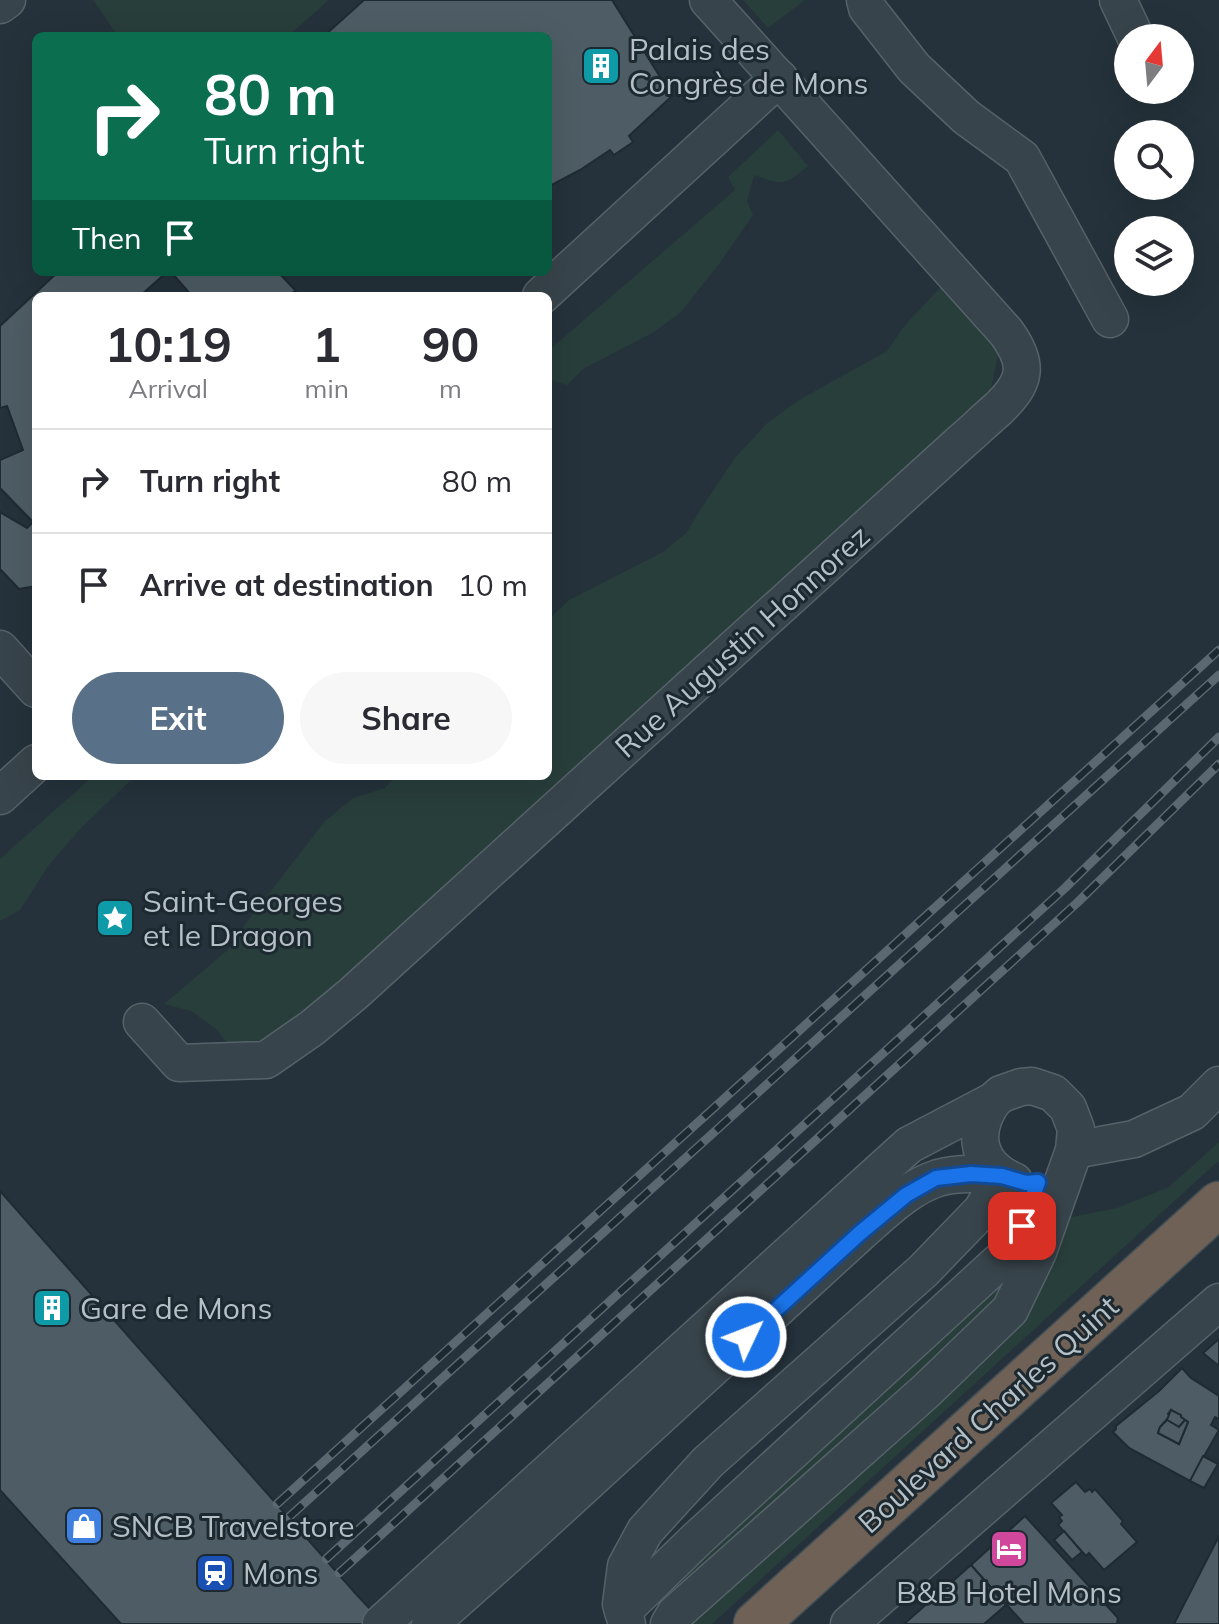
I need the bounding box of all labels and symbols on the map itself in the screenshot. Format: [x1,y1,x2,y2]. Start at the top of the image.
north arrow [1114,24,1194,104]
place label: Palais des Congrès de Mons [629,30,868,102]
building icon: Palais des Congrès de Mons [580,45,622,87]
street label: Rue Augustin Honnorez [607,517,877,765]
place label: Saint-Georges et le Dragon [143,882,343,954]
place icon: Saint-Georges et le Dragon [94,897,136,939]
pin [988,1192,1056,1260]
building icon: Gare de Mons [31,1287,73,1329]
street label: Boulevard Charles Quint [850,1287,1126,1541]
place label: Gare de Mons [80,1289,272,1327]
position arrow [704,1295,788,1379]
shop icon: SNCB Travelstore [63,1505,105,1547]
place label: SNCB Travelstore [112,1507,355,1545]
hotel icon: B&B Hotel Mons [988,1528,1030,1570]
station icon: Mons [194,1552,236,1594]
place label: Mons [243,1554,318,1592]
place label: B&B Hotel Mons [896,1573,1122,1611]

